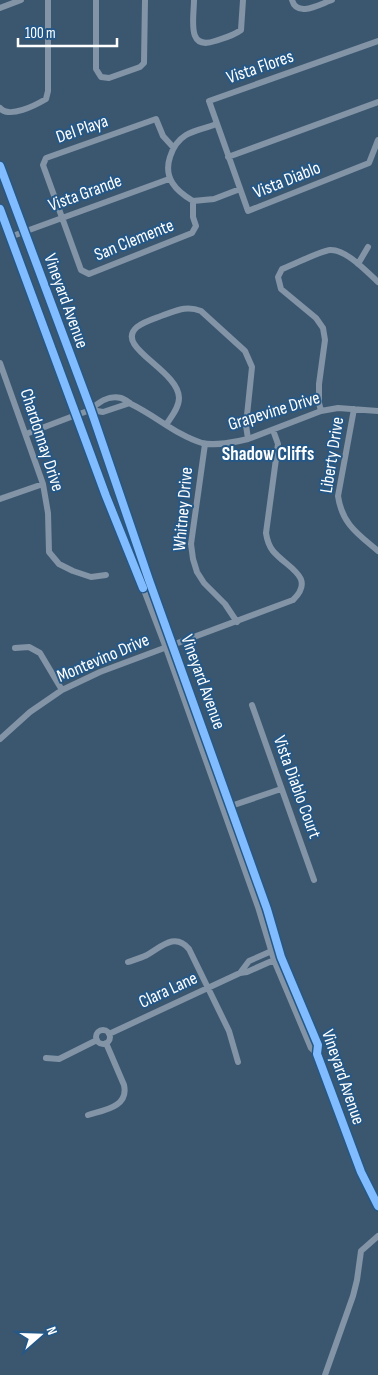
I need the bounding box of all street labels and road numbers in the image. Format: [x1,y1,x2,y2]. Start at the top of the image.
street label: Vista Flores [224,46,296,88]
street label: Del Playa [53,110,111,148]
street label: Vista Diablo [250,157,324,203]
street label: Vista Grande [46,170,124,216]
street label: San Clemente [91,215,177,265]
street label: Vineyard Avenue [39,251,93,351]
street label: Chardonnay Drive [16,386,68,494]
street label: Grapevine Drive [226,387,322,435]
street label: Liberty Drive [316,415,348,495]
street label: Whitney Drive [169,466,197,552]
street label: Montevino Drive [54,629,152,687]
street label: Vineyard Avenue [176,632,230,732]
street label: Vista Diablo Court [269,733,325,842]
street label: Clara Lane [135,967,201,1013]
street label: Vineyard Avenue [317,1027,369,1127]

